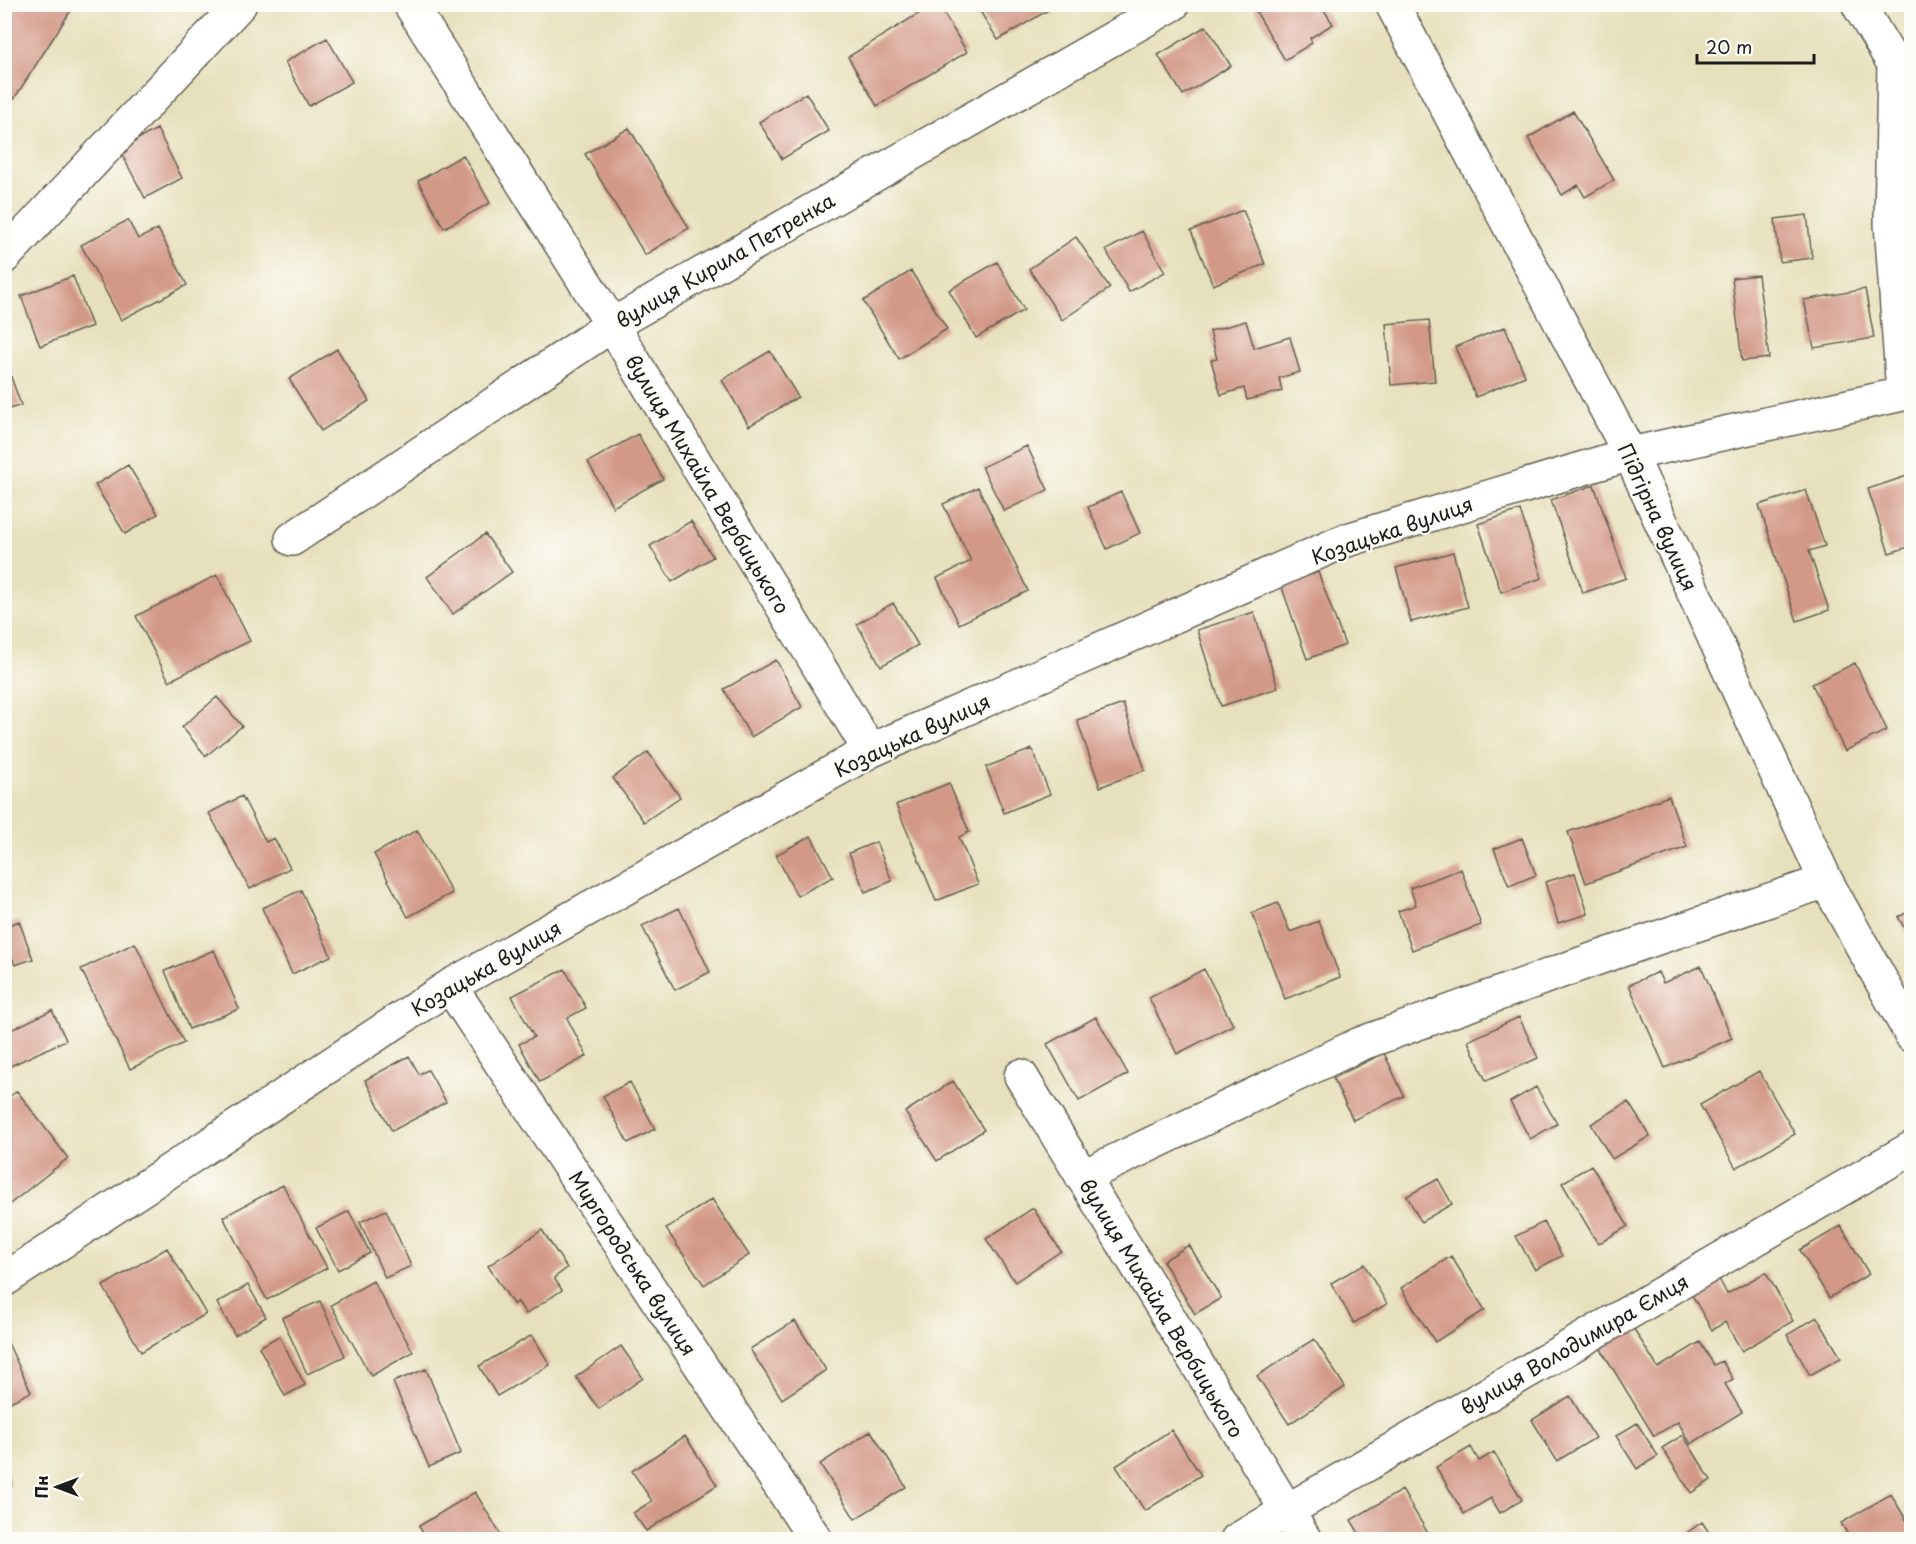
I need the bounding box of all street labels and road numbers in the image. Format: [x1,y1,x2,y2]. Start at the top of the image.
street label: вулиця Кирила Петренка [610,185,841,335]
street label: вулиця Михайла Вербицького [619,349,797,619]
street label: Підгірна вулиця [1611,438,1705,596]
street label: Козацька вулиця [1307,488,1477,572]
street label: Козацька вулиця [829,686,995,784]
street label: Козацька вулиця [405,913,567,1023]
street label: Миргородська вулиця [562,1165,704,1361]
street label: вулиця Михайла Вербицького [1073,1173,1251,1443]
street label: вулиця Володимира Ємця [1454,1266,1694,1422]

